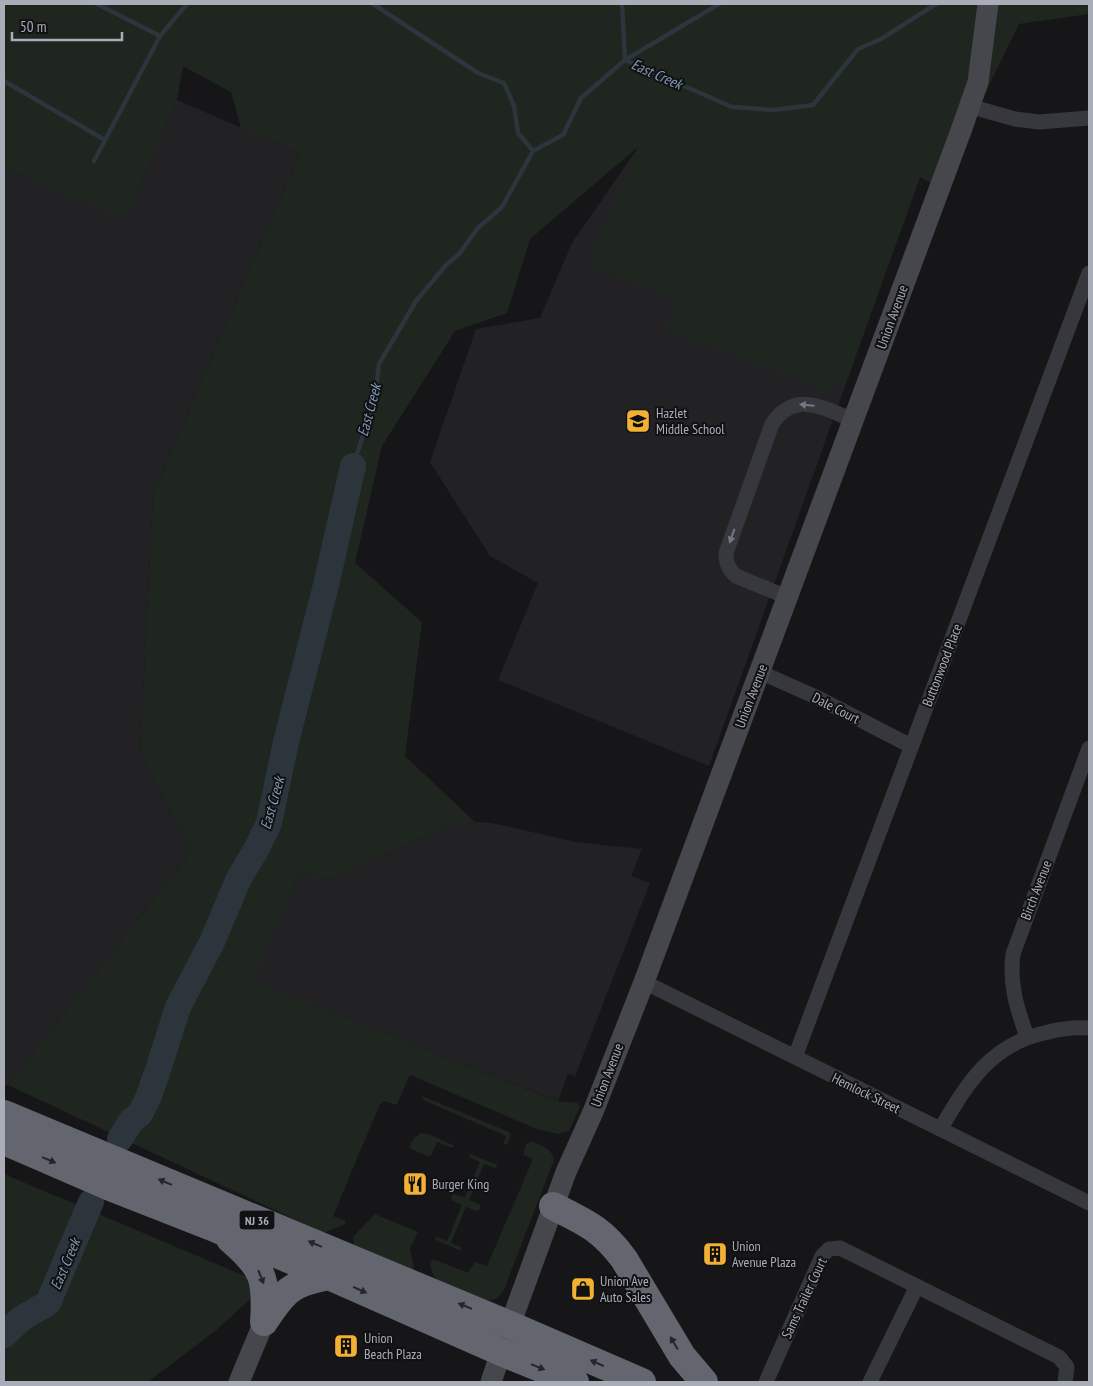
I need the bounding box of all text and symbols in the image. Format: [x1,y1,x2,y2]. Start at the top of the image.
scale bar [12,10,122,42]
text: 50 m [20,17,46,36]
water label: East Creek [629,54,687,94]
street label: Union Avenue [872,282,912,351]
water label: East Creek [353,380,386,438]
one-way arrow [799,401,815,409]
place label: Hazlet Middle School [656,404,725,438]
school or university icon: Hazlet Middle School [625,408,651,434]
one-way arrow [728,529,735,544]
street label: Buttonwood Place [918,621,966,709]
street label: Union Avenue [731,661,771,730]
street label: Dale Court [809,688,863,728]
water label: East Creek [255,772,289,831]
street label: Birch Avenue [1016,857,1056,922]
street label: Union Avenue [587,1040,627,1109]
street label: Hemlock Street [829,1069,903,1117]
one-way arrow [41,1157,56,1165]
restaurant icon: Burger King [402,1171,428,1197]
place label: Burger King [432,1175,489,1193]
one-way arrow [158,1177,172,1185]
road number: NJ 36 [240,1210,274,1230]
water label: East Creek [46,1234,85,1292]
place label: Union Avenue Plaza [732,1237,796,1271]
one-way arrow [308,1239,322,1247]
building icon: Union Avenue Plaza [702,1241,728,1267]
street label: Sams Trailer Court [777,1254,831,1342]
one-way arrow [257,1270,265,1285]
place label: Union Ave Auto Sales [600,1272,651,1306]
shop icon: Union Ave Auto Sales [570,1276,596,1302]
one-way arrow [353,1286,367,1294]
one-way arrow [458,1302,472,1310]
place label: Union Beach Plaza [364,1329,422,1363]
building icon: Union Beach Plaza [333,1333,359,1359]
one-way arrow [670,1337,679,1350]
one-way arrow [590,1358,604,1366]
one-way arrow [531,1363,546,1371]

